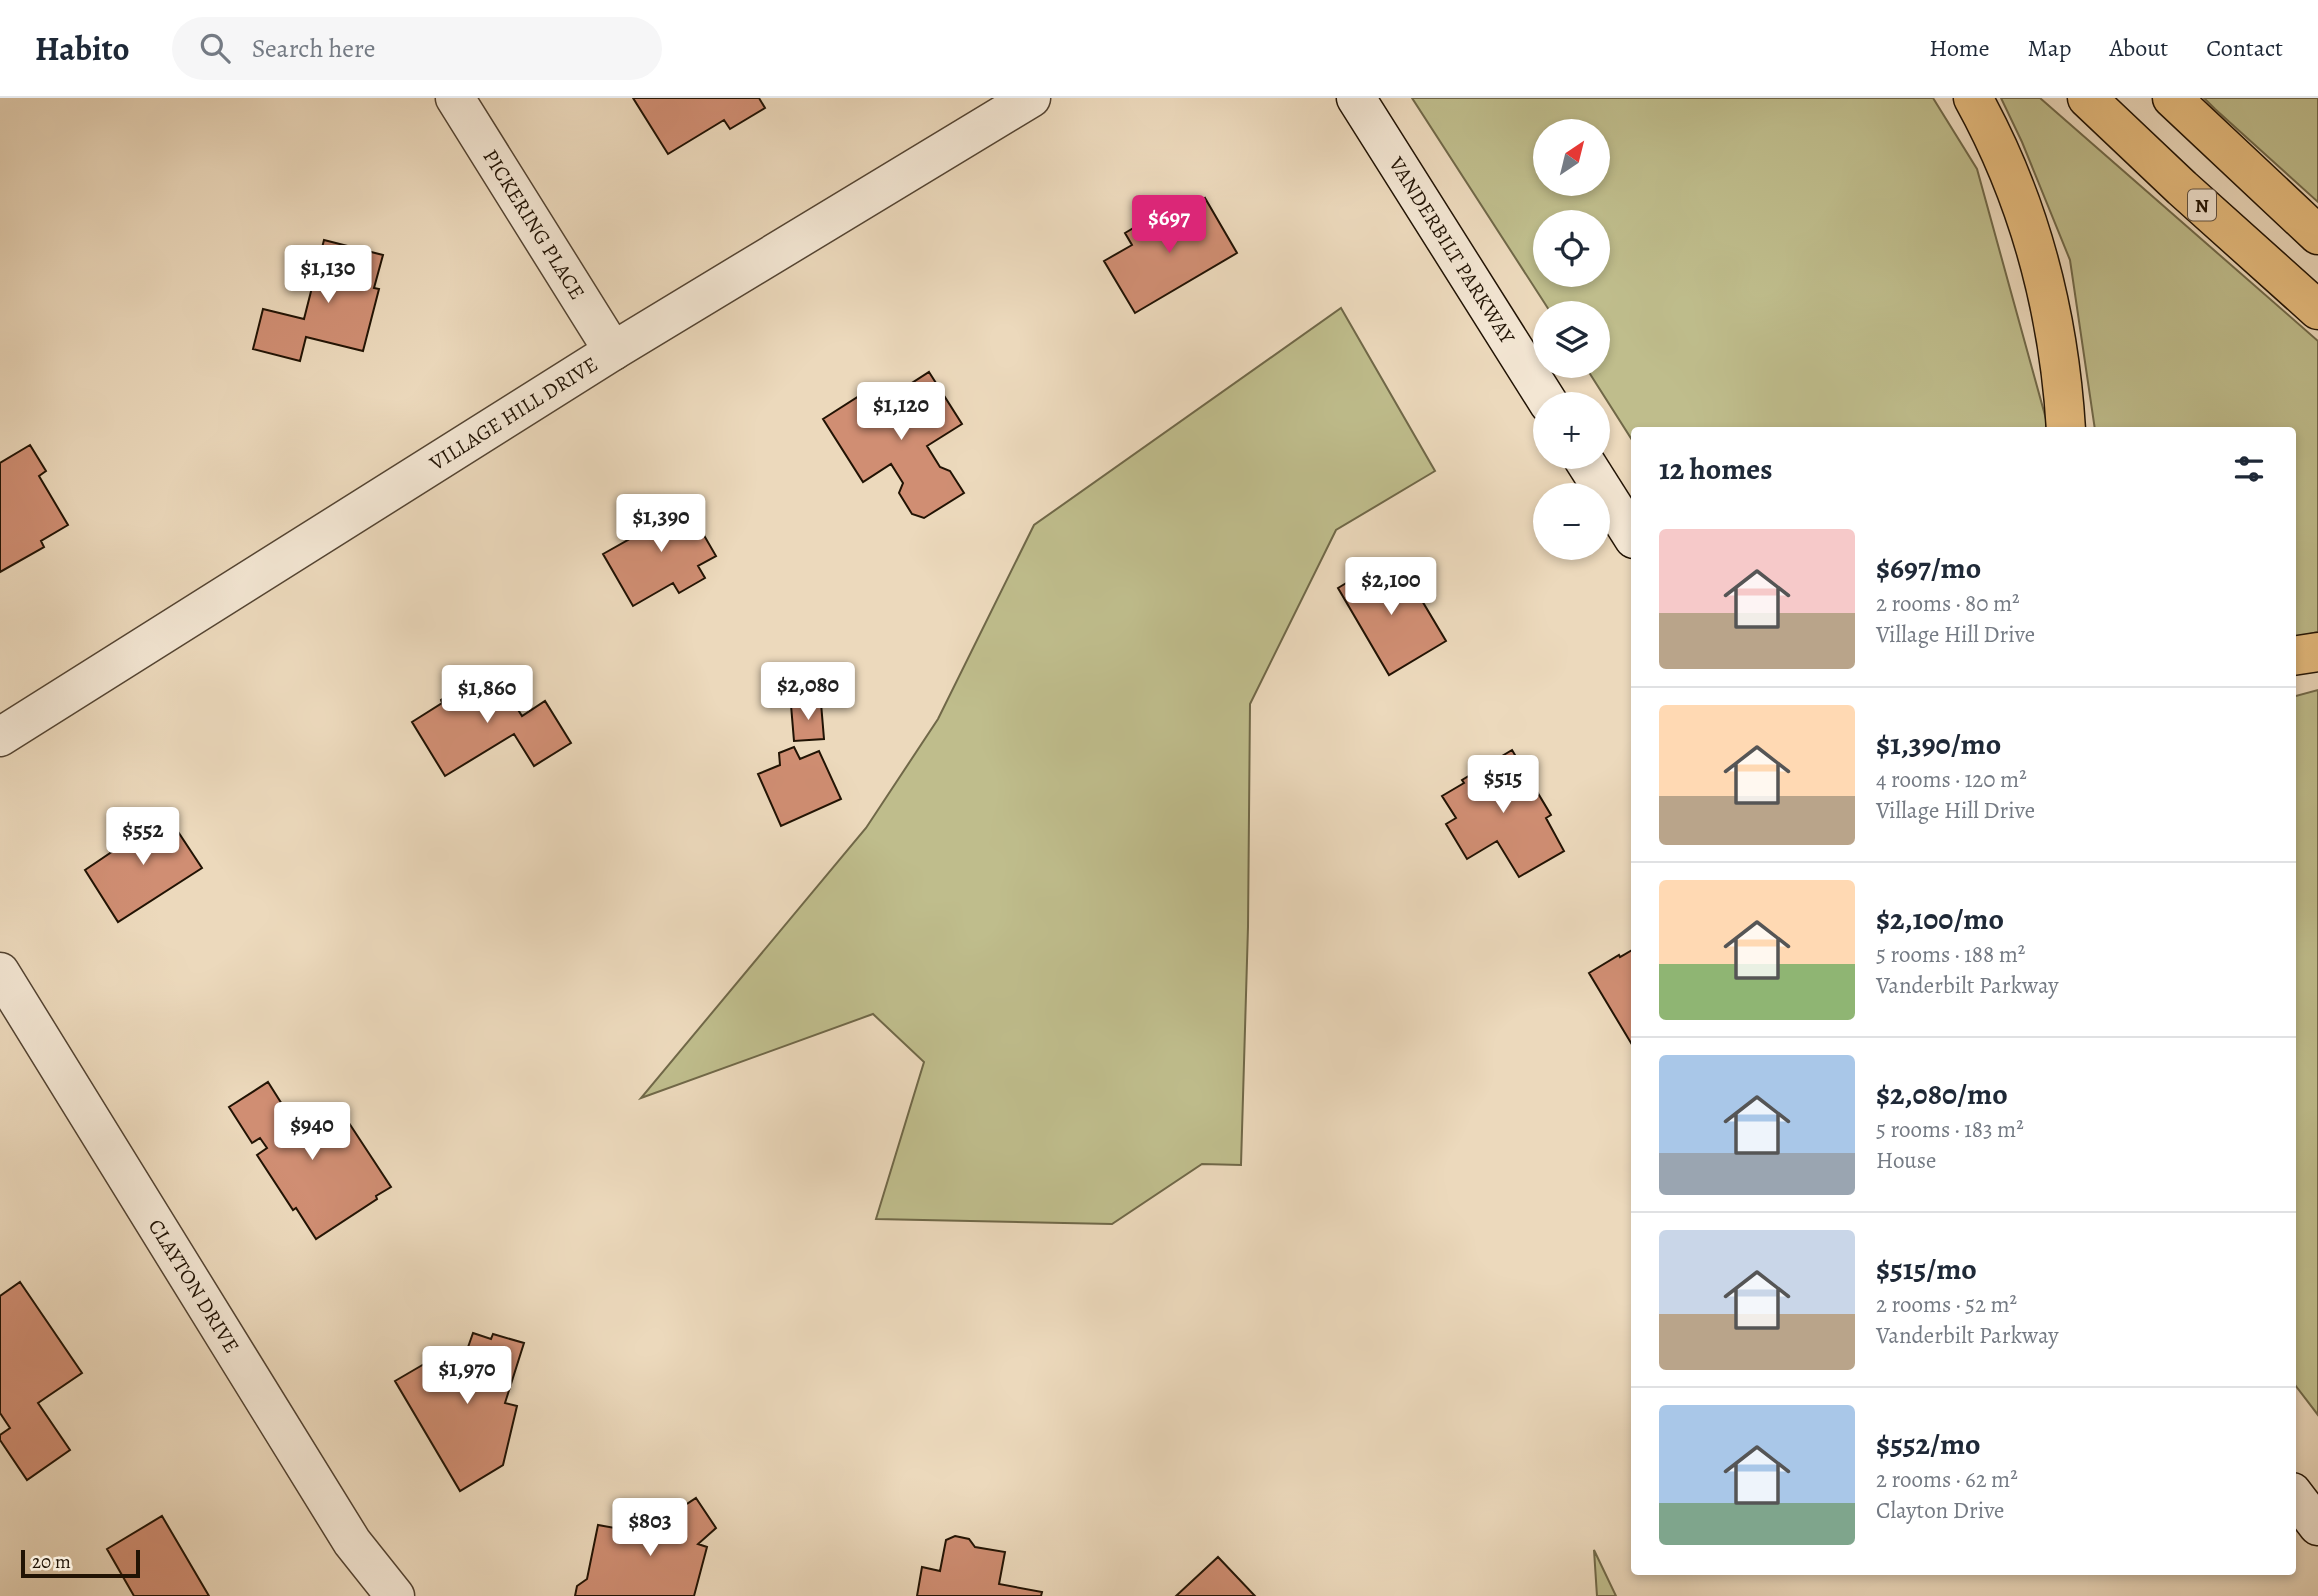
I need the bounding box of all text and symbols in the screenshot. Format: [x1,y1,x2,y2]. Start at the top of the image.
search box [172,17,662,80]
text: Habito [35,26,130,71]
icon: search [196,29,234,67]
text: Search here [252,31,375,66]
text: Home [1929,32,1990,64]
text: Map [2028,32,2072,64]
text: About [2110,32,2168,64]
text: Contact [2206,32,2283,64]
north arrow [1533,119,1610,196]
map controls [1533,119,1610,560]
street label: PICKERING PLACE [476,144,591,305]
street label: VANDERBILT PARKWAY [1382,151,1522,350]
road number: N [2188,190,2216,220]
pin: $697 [1128,195,1210,255]
text: $697 [1148,202,1190,233]
button: locate [1533,210,1610,287]
pin: $1,130 [271,246,385,305]
text: $1,130 [301,252,355,283]
button: layers [1533,301,1610,378]
street label: VILLAGE HILL DRIVE [423,350,603,477]
pin: $1,120 [844,382,958,442]
text: $1,120 [873,389,929,420]
button: + [1533,392,1610,469]
text: 12 homes [1659,449,1772,489]
icon: filters [2230,450,2268,488]
button: − [1533,483,1610,560]
pin: $1,390 [604,494,718,554]
text: $1,390 [632,501,690,532]
text: $697/mo [1876,548,1981,588]
icon: home [1715,557,1799,641]
pin: $2,100 [1334,558,1448,617]
text: $2,100 [1361,564,1421,595]
text: 2 rooms · 80 m² [1876,588,2020,619]
text: Village Hill Drive [1876,619,2035,650]
pin: $2,080 [751,662,865,722]
pin: $1,860 [430,666,544,725]
text: $2,080 [777,669,839,700]
text: $1,860 [458,672,516,703]
text: $1,390/mo [1876,724,2001,764]
icon: home [1715,733,1799,817]
pin: $515 [1462,756,1544,815]
text: $515 [1484,762,1522,793]
text: 4 rooms · 120 m² [1876,764,2027,795]
text: Village Hill Drive [1876,795,2035,826]
pin: $552 [102,808,184,867]
text: $552 [122,814,164,845]
text: $2,100/mo [1876,899,2004,939]
icon: home [1715,908,1799,992]
text: 5 rooms · 188 m² [1876,939,2025,970]
text: Vanderbilt Parkway [1876,970,2058,1001]
text: $2,080/mo [1876,1074,2008,1114]
icon: home [1715,1083,1799,1167]
pin: $940 [271,1102,353,1162]
text: $940 [290,1109,334,1140]
text: 5 rooms · 183 m² [1876,1114,2024,1145]
text: House [1876,1145,1936,1176]
street label: CLAYTON DRIVE [142,1214,246,1358]
text: $515/mo [1876,1249,1977,1289]
icon: home [1715,1258,1799,1342]
text: 2 rooms · 52 m² [1876,1289,2017,1320]
text: Vanderbilt Parkway [1876,1320,2058,1351]
pin: $1,970 [410,1346,524,1406]
text: $1,970 [438,1353,496,1384]
text: $552/mo [1876,1424,1981,1464]
icon: home [1715,1433,1799,1517]
text: 2 rooms · 62 m² [1876,1464,2018,1495]
text: Clayton Drive [1876,1495,2004,1526]
pin: $803 [609,1498,691,1558]
text: $803 [628,1505,672,1536]
scale bar [21,1547,140,1579]
text: 20 m [32,1549,71,1575]

